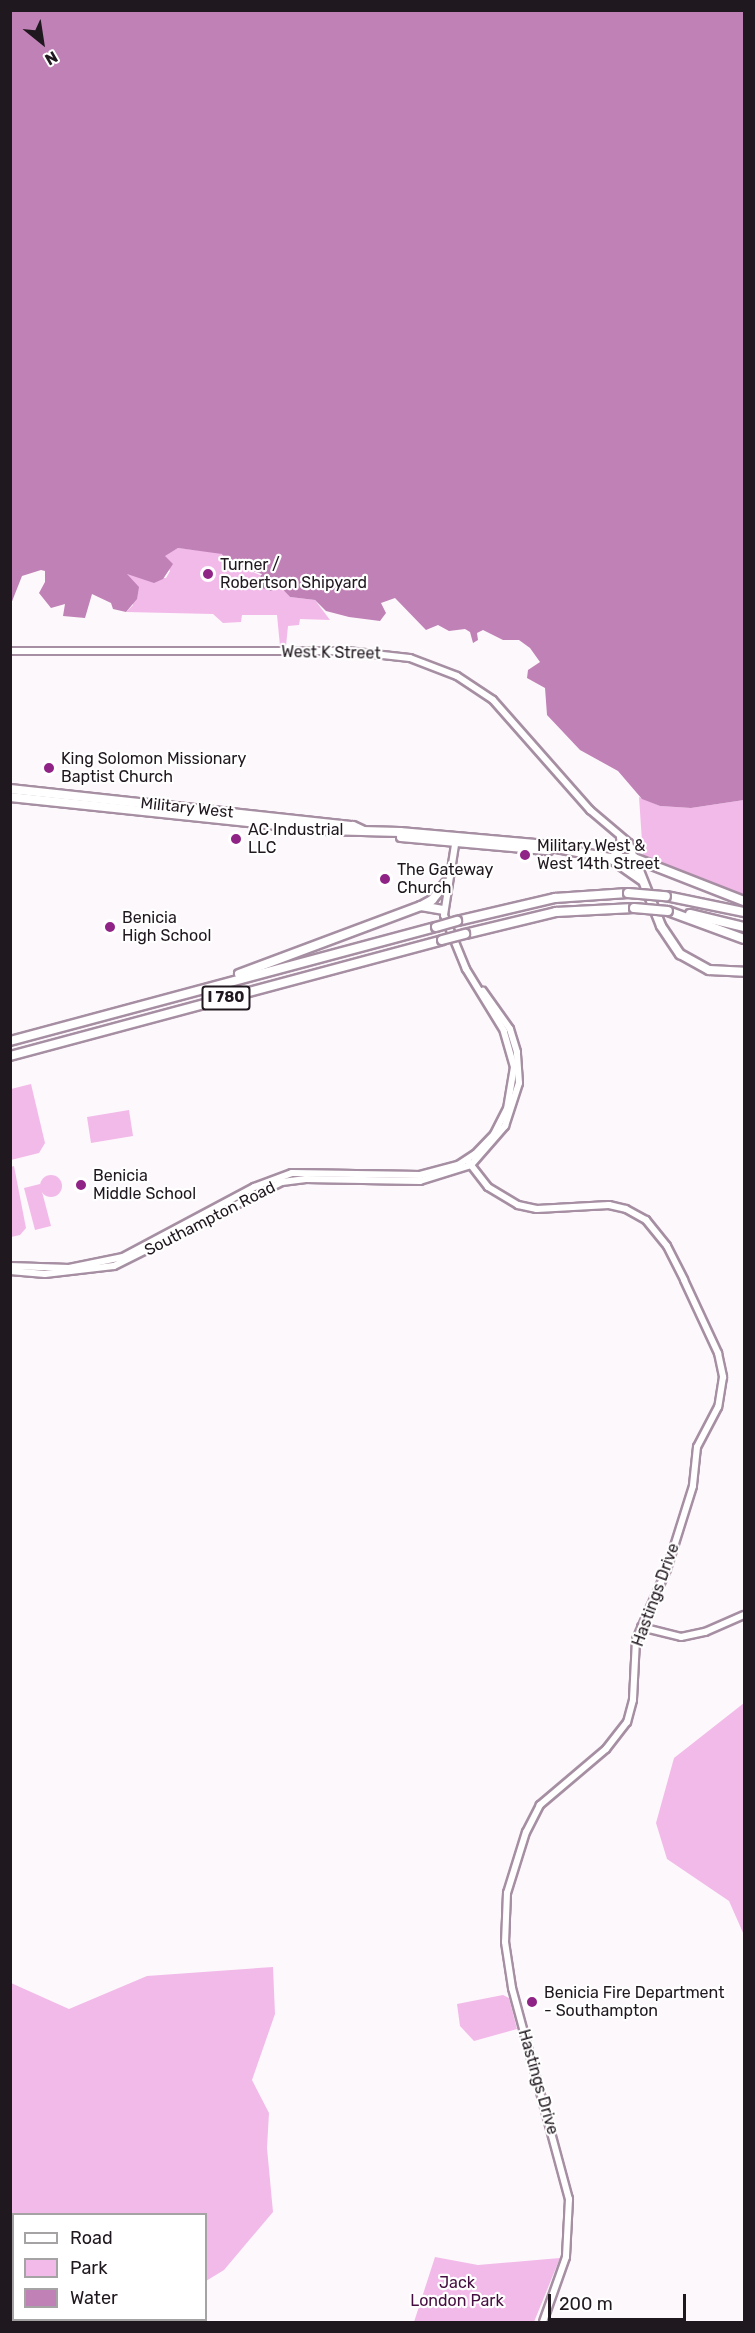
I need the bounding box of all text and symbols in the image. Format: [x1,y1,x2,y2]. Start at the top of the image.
north arrow [12,12,72,72]
text: N [42,47,61,69]
place label: Turner / Robertson Shipyard [220,555,367,593]
marker: Turner / Robertson Shipyard [201,567,215,581]
street label: West K Street [281,643,381,663]
place label: King Solomon Missionary Baptist Church [61,749,246,787]
marker: King Solomon Missionary Baptist Church [42,761,56,775]
street label: Military West [139,794,235,822]
place label: AC Industrial LLC [248,820,343,858]
marker: AC Industrial LLC [229,832,243,846]
place label: Military West & West 14th Street [537,836,660,874]
marker: Military West & West 14th Street [518,848,532,862]
place label: The Gateway Church [397,860,493,898]
marker: The Gateway Church [378,872,392,886]
place label: Benicia High School [122,908,211,946]
marker: Benicia High School [103,920,117,934]
road number: I 780 [200,986,252,1010]
place label: Benicia Middle School [93,1166,196,1204]
marker: Benicia Middle School [74,1178,88,1192]
street label: Southampton Road [141,1178,279,1260]
street label: Hastings Drive [628,1541,684,1649]
place label: Benicia Fire Department - Southampton [544,1983,724,2021]
marker: Benicia Fire Department - Southampton [525,1995,539,2009]
street label: Hastings Drive [514,2027,562,2137]
legend [12,2213,207,2321]
text: Road [70,2227,113,2249]
text: Park [70,2257,107,2279]
park label: Jack London Park [410,2273,504,2311]
scale bar [551,2282,689,2320]
text: Water [70,2287,118,2309]
text: 200 m [559,2293,613,2315]

